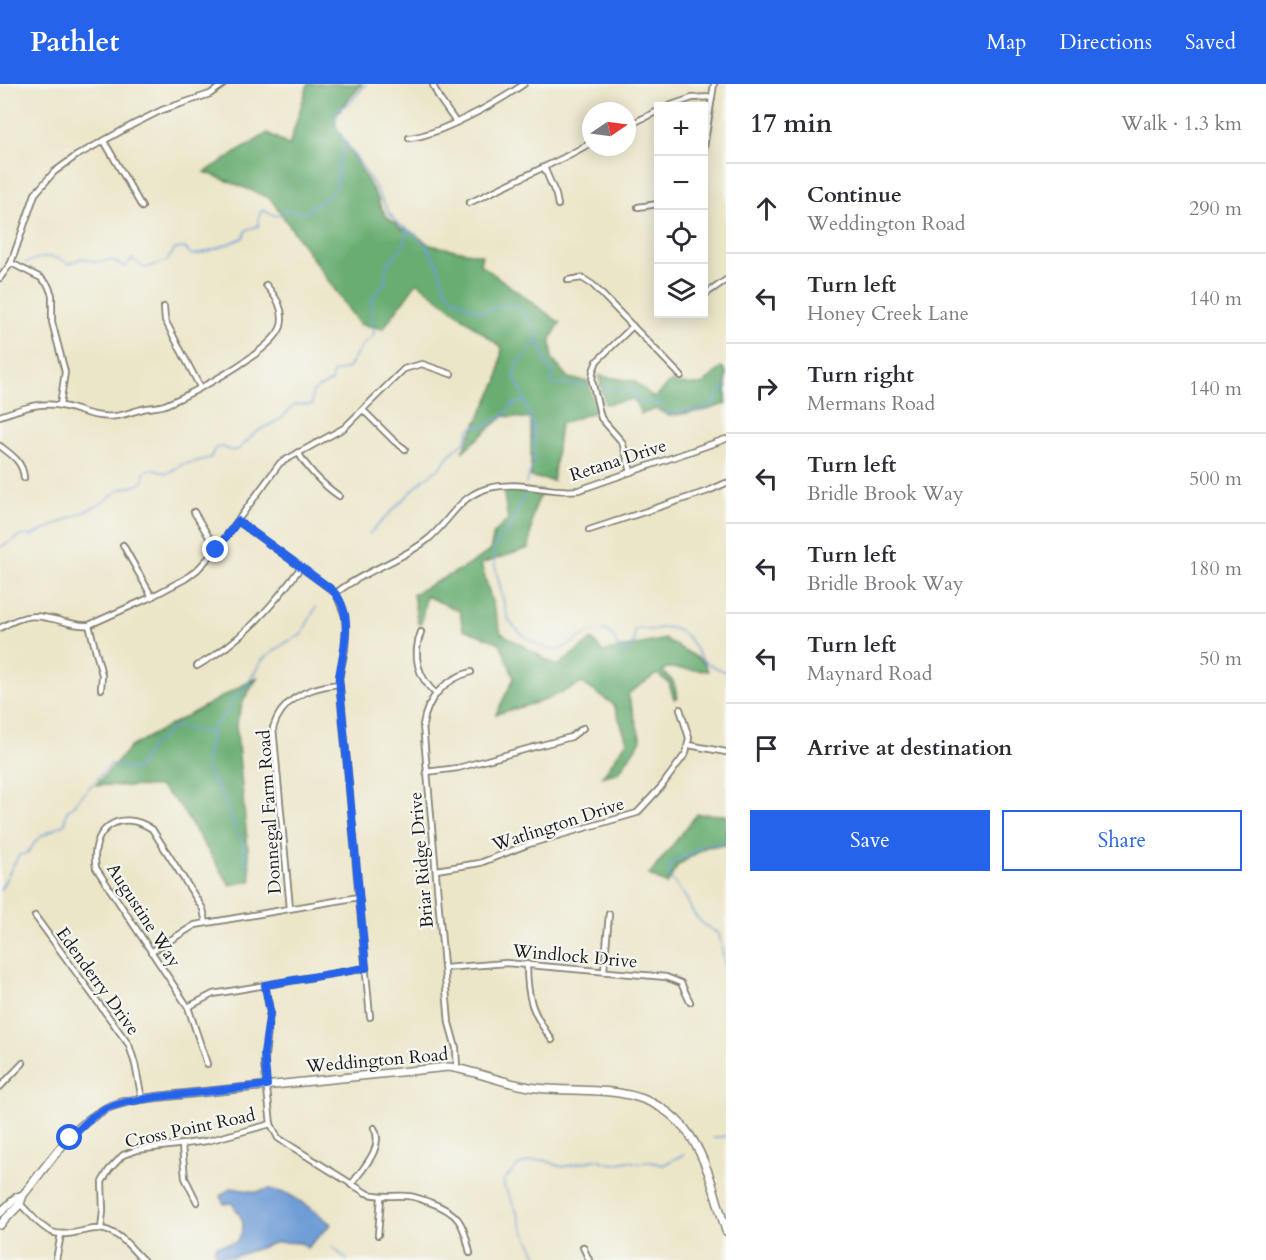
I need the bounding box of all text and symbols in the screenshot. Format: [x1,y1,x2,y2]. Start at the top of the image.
text: Pathlet [30,23,119,61]
text: Map [986,28,1026,57]
text: Directions [1059,28,1152,57]
text: Saved [1185,28,1236,57]
north arrow [582,102,636,156]
map controls [654,102,708,318]
button: + [654,102,708,156]
text: 17 min [750,106,833,141]
text: Walk · 1.3 km [1121,110,1242,137]
button: − [654,156,708,210]
text: Continue [807,180,902,210]
icon: ahead [750,192,783,225]
text: 290 m [1189,195,1242,222]
button: locate [654,210,708,264]
text: Weddington Road [807,210,966,237]
button: layers [654,264,708,318]
text: Turn left [807,270,896,300]
icon: left [750,282,783,315]
text: 140 m [1189,285,1242,312]
text: Honey Creek Lane [807,300,969,327]
text: Turn right [807,360,914,390]
icon: right [750,372,783,405]
text: 140 m [1189,375,1242,402]
text: Mermans Road [807,390,935,417]
street label: Retana Drive [567,433,670,488]
text: Turn left [807,450,896,480]
icon: left [750,462,783,495]
text: 500 m [1189,465,1242,492]
text: Bridle Brook Way [807,480,964,507]
route end [202,536,228,562]
text: Turn left [807,540,896,570]
icon: left [750,552,783,585]
text: 180 m [1189,555,1242,582]
text: Bridle Brook Way [807,570,964,597]
text: Turn left [807,630,896,660]
icon: left [750,642,783,675]
text: 50 m [1199,645,1242,672]
text: Maynard Road [807,660,932,687]
street label: Donnegal Farm Road [251,729,288,895]
icon: arrive [750,732,783,765]
text: Arrive at destination [807,733,1012,763]
street label: Briar Ridge Drive [403,791,440,929]
street label: Watlington Drive [488,791,627,858]
button: Save [750,810,990,871]
button: Share [1002,810,1242,871]
street label: Augustine Way [100,858,187,973]
street label: Edenderry Drive [50,922,145,1040]
street label: Windlock Drive [510,938,638,974]
street label: Weddington Road [304,1042,450,1079]
street label: Cross Point Road [123,1102,258,1155]
route start [56,1124,82,1150]

